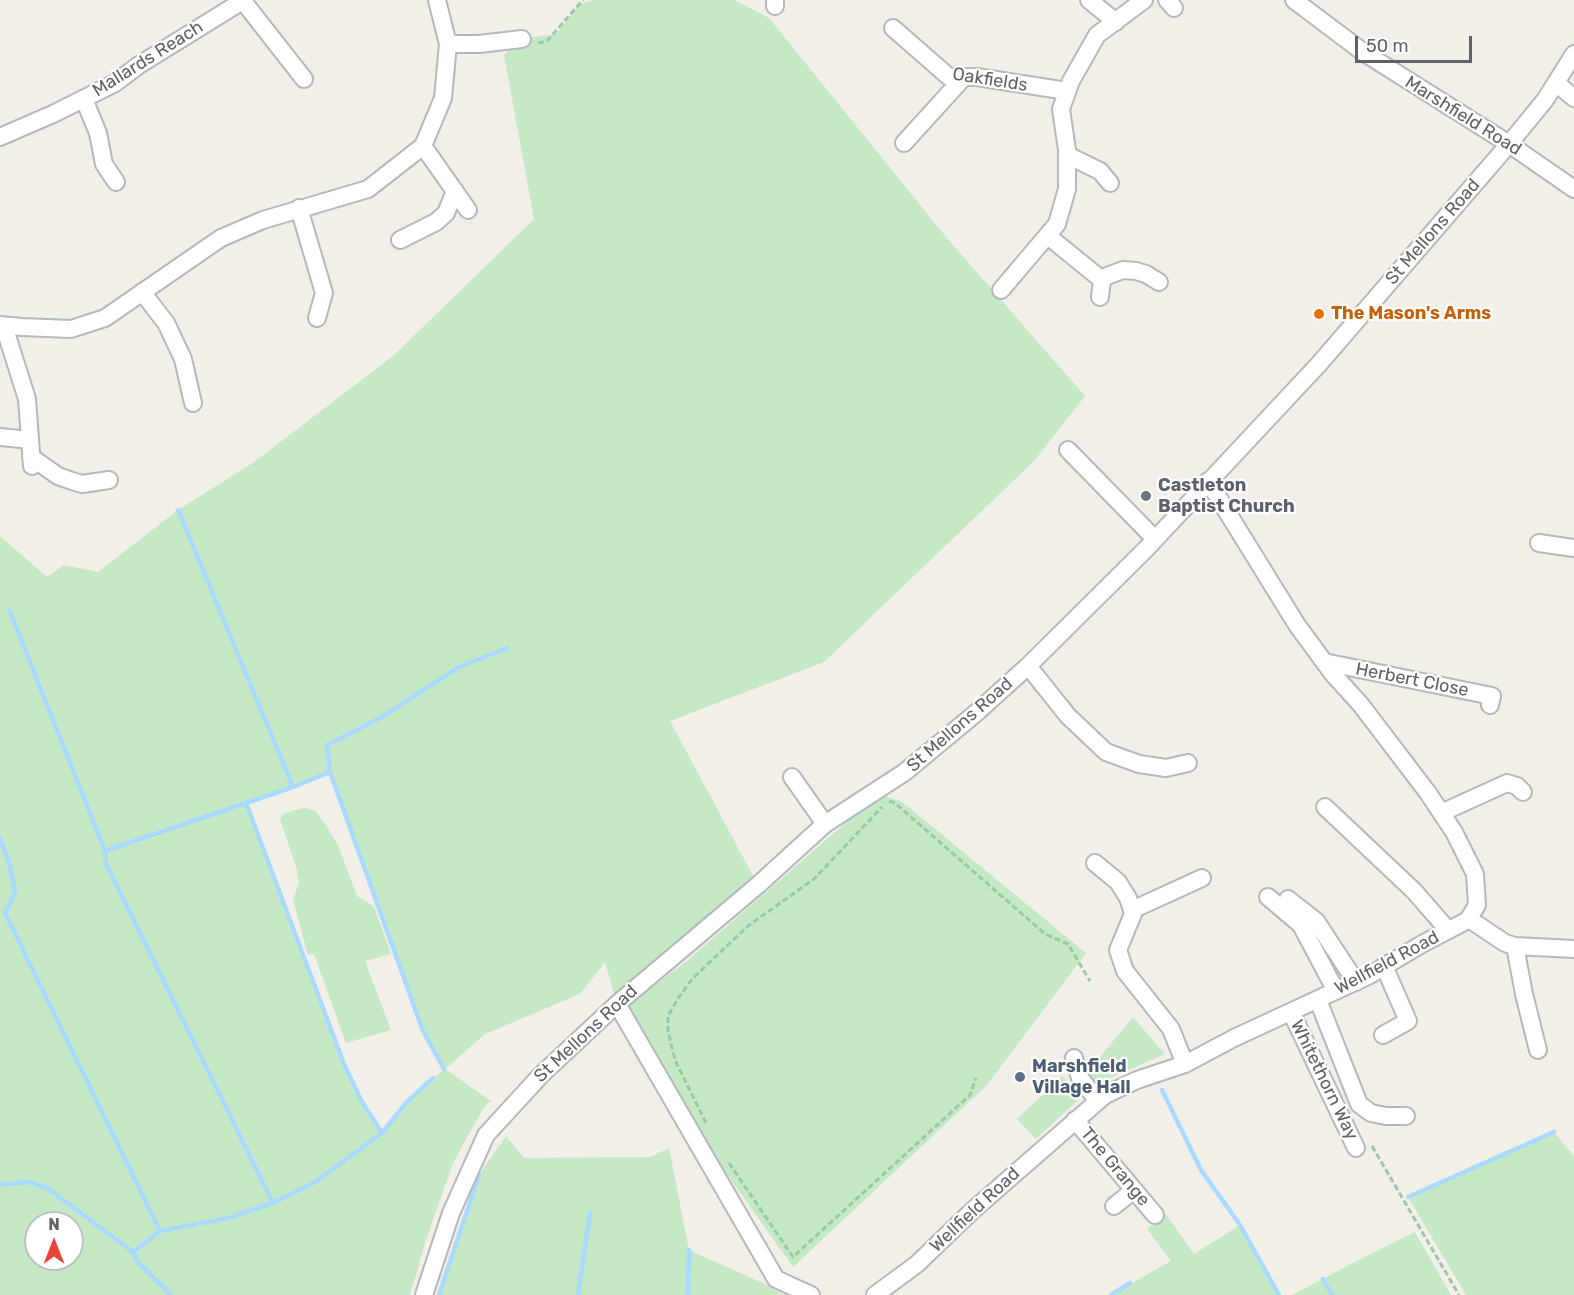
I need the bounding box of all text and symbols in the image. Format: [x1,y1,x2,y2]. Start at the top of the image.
street label: Mallards Reach [89,16,207,102]
scale bar [1358,24,1475,62]
text: 50 m [1366,35,1409,57]
street label: Oakfields [951,63,1029,97]
street label: Marshfield Road [1401,72,1525,160]
street label: St Mellons Road [1381,175,1485,289]
place label: The Mason's Arms [1331,303,1491,325]
marker: The Mason's Arms [1312,307,1326,321]
place label: Castleton Baptist Church [1158,475,1295,518]
marker: Castleton Baptist Church [1139,489,1153,503]
street label: Herbert Close [1354,658,1470,702]
street label: St Mellons Road [903,673,1017,777]
street label: Wellfield Road [1331,926,1443,1000]
street label: St Mellons Road [530,981,642,1087]
street label: Whitethorn Way [1286,1016,1362,1144]
place label: Marshfield Village Hall [1032,1056,1131,1098]
marker: Marshfield Village Hall [1013,1070,1027,1084]
street label: The Grange [1076,1123,1154,1211]
street label: Wellfield Road [926,1163,1024,1257]
north arrow [24,1211,84,1271]
text: N [48,1215,60,1234]

